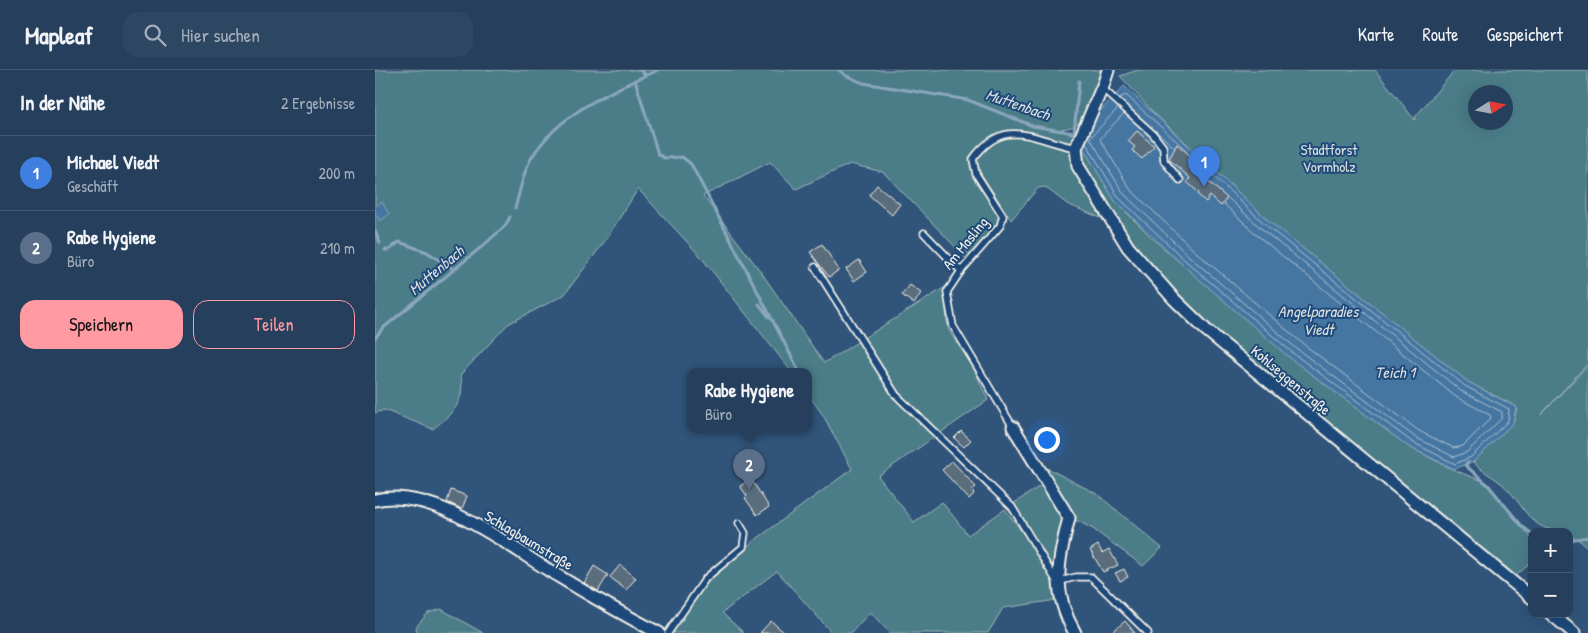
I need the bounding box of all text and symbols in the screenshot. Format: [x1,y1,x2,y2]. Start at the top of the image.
search box [123,12,473,57]
text: Mapleaf [25,19,93,51]
icon: search [141,21,169,49]
text: Hier suchen [181,22,260,48]
text: Karte [1358,22,1395,47]
text: Route [1423,22,1459,47]
text: Gespeichert [1487,22,1563,47]
water label: Muttenbach [983,83,1054,126]
north arrow [1468,85,1513,130]
text: In der Nähe [20,88,105,117]
text: 2 Ergebnisse [281,92,355,114]
park label: Stadtforst Vormholz [1300,139,1358,177]
pin: 1 [1188,146,1220,187]
text: Michael Viedt [67,149,159,175]
text: 1 [33,162,39,184]
text: 200 m [319,162,355,184]
text: Geschäft [67,175,118,197]
street label: Am Masling [937,212,993,274]
text: Rabe Hygiene [67,224,156,250]
text: 2 [32,237,40,259]
text: 210 m [320,237,355,259]
water label: Muttenbach [404,239,469,300]
text: Büro [67,250,94,272]
button: Speichern [20,300,183,349]
button: Teilen [193,300,355,349]
water label: Angelparadies Viedt [1278,300,1360,340]
street label: Kohlseggenstraße [1247,340,1336,420]
water label: Teich 1 [1375,361,1417,383]
popup [687,368,812,433]
text: Rabe Hygiene [705,377,794,403]
text: Büro [705,403,732,425]
your location [1034,427,1060,453]
pin: 2 [733,449,765,490]
street label: Schlagbaumstraße [481,505,577,575]
map controls [1528,528,1573,618]
button: + [1528,528,1573,573]
button: − [1528,573,1573,618]

